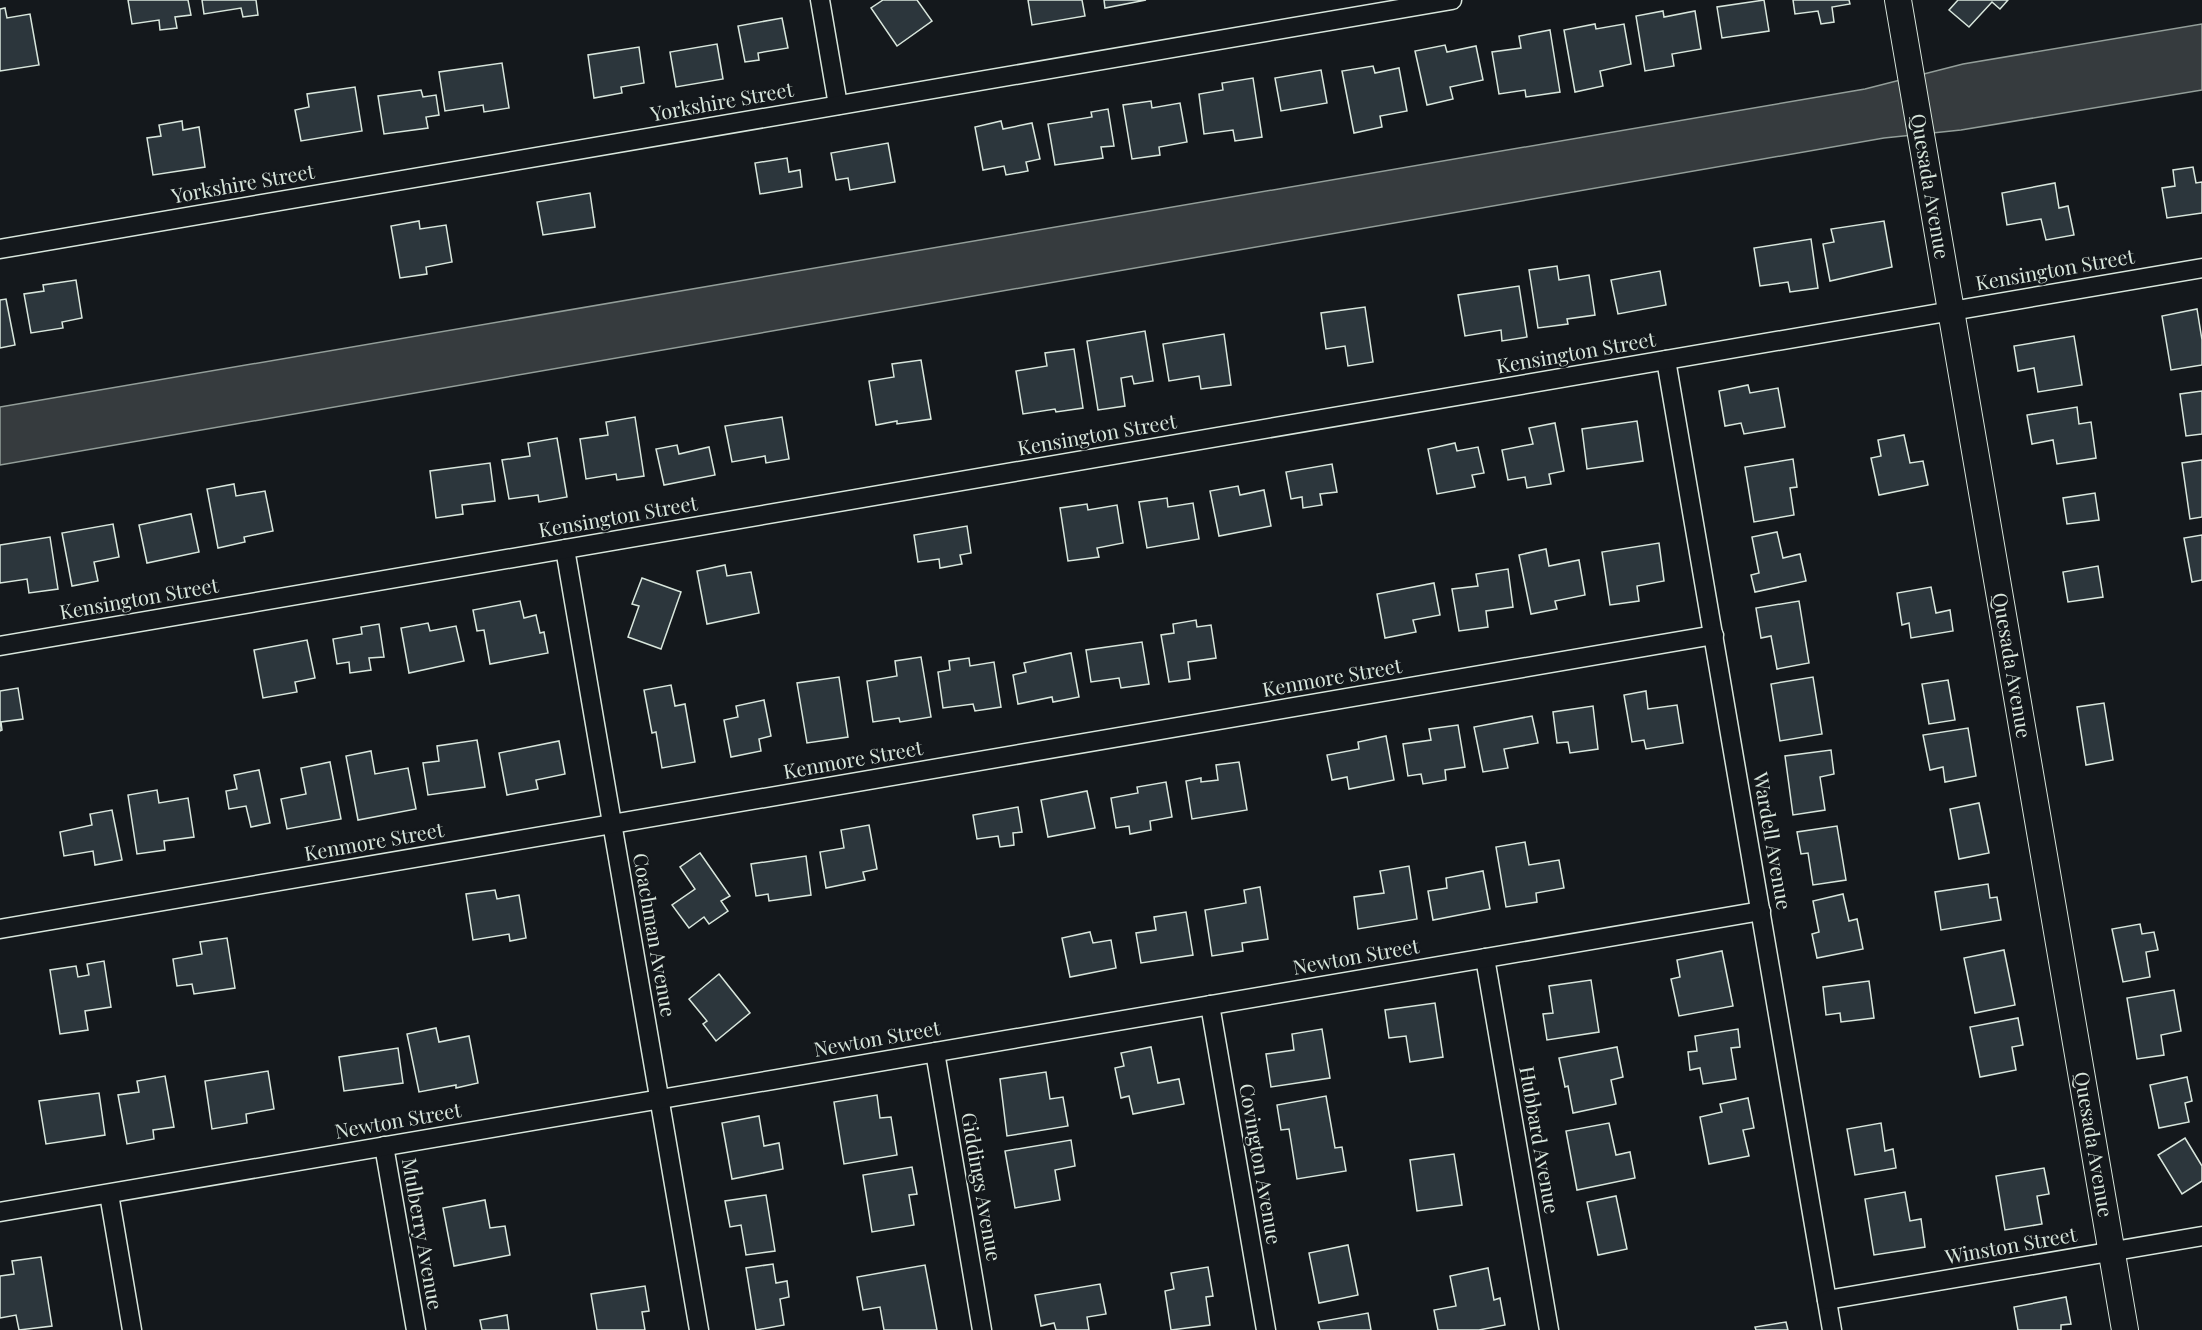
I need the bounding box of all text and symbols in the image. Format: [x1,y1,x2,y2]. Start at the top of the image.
street label: Yorkshire Street [647,74,796,127]
street label: Quesada Avenue [1906,111,1957,261]
street label: Yorkshire Street [168,156,317,209]
street label: Kensington Street [1973,241,2137,296]
street label: Kensington Street [1494,324,1658,379]
street label: Kensington Street [1015,406,1179,461]
street label: Kensington Street [536,488,700,543]
street label: Kensington Street [57,570,221,625]
street label: Quesada Avenue [1987,590,2039,740]
street label: Kenmore Street [1260,651,1405,702]
street label: Kenmore Street [781,733,926,784]
street label: Wardell Avenue [1748,769,1799,912]
street label: Kenmore Street [302,815,447,866]
street label: Coachman Avenue [628,851,683,1019]
street label: Newton Street [1290,931,1422,980]
street label: Newton Street [811,1013,943,1062]
street label: Hubbard Avenue [1514,1064,1567,1216]
street label: Quesada Avenue [2069,1069,2121,1219]
street label: Covington Avenue [1234,1081,1289,1246]
street label: Newton Street [332,1095,464,1144]
street label: Giddings Avenue [956,1110,1009,1263]
street label: Mulberry Avenue [397,1156,450,1312]
street label: Winston Street [1942,1220,2079,1270]

